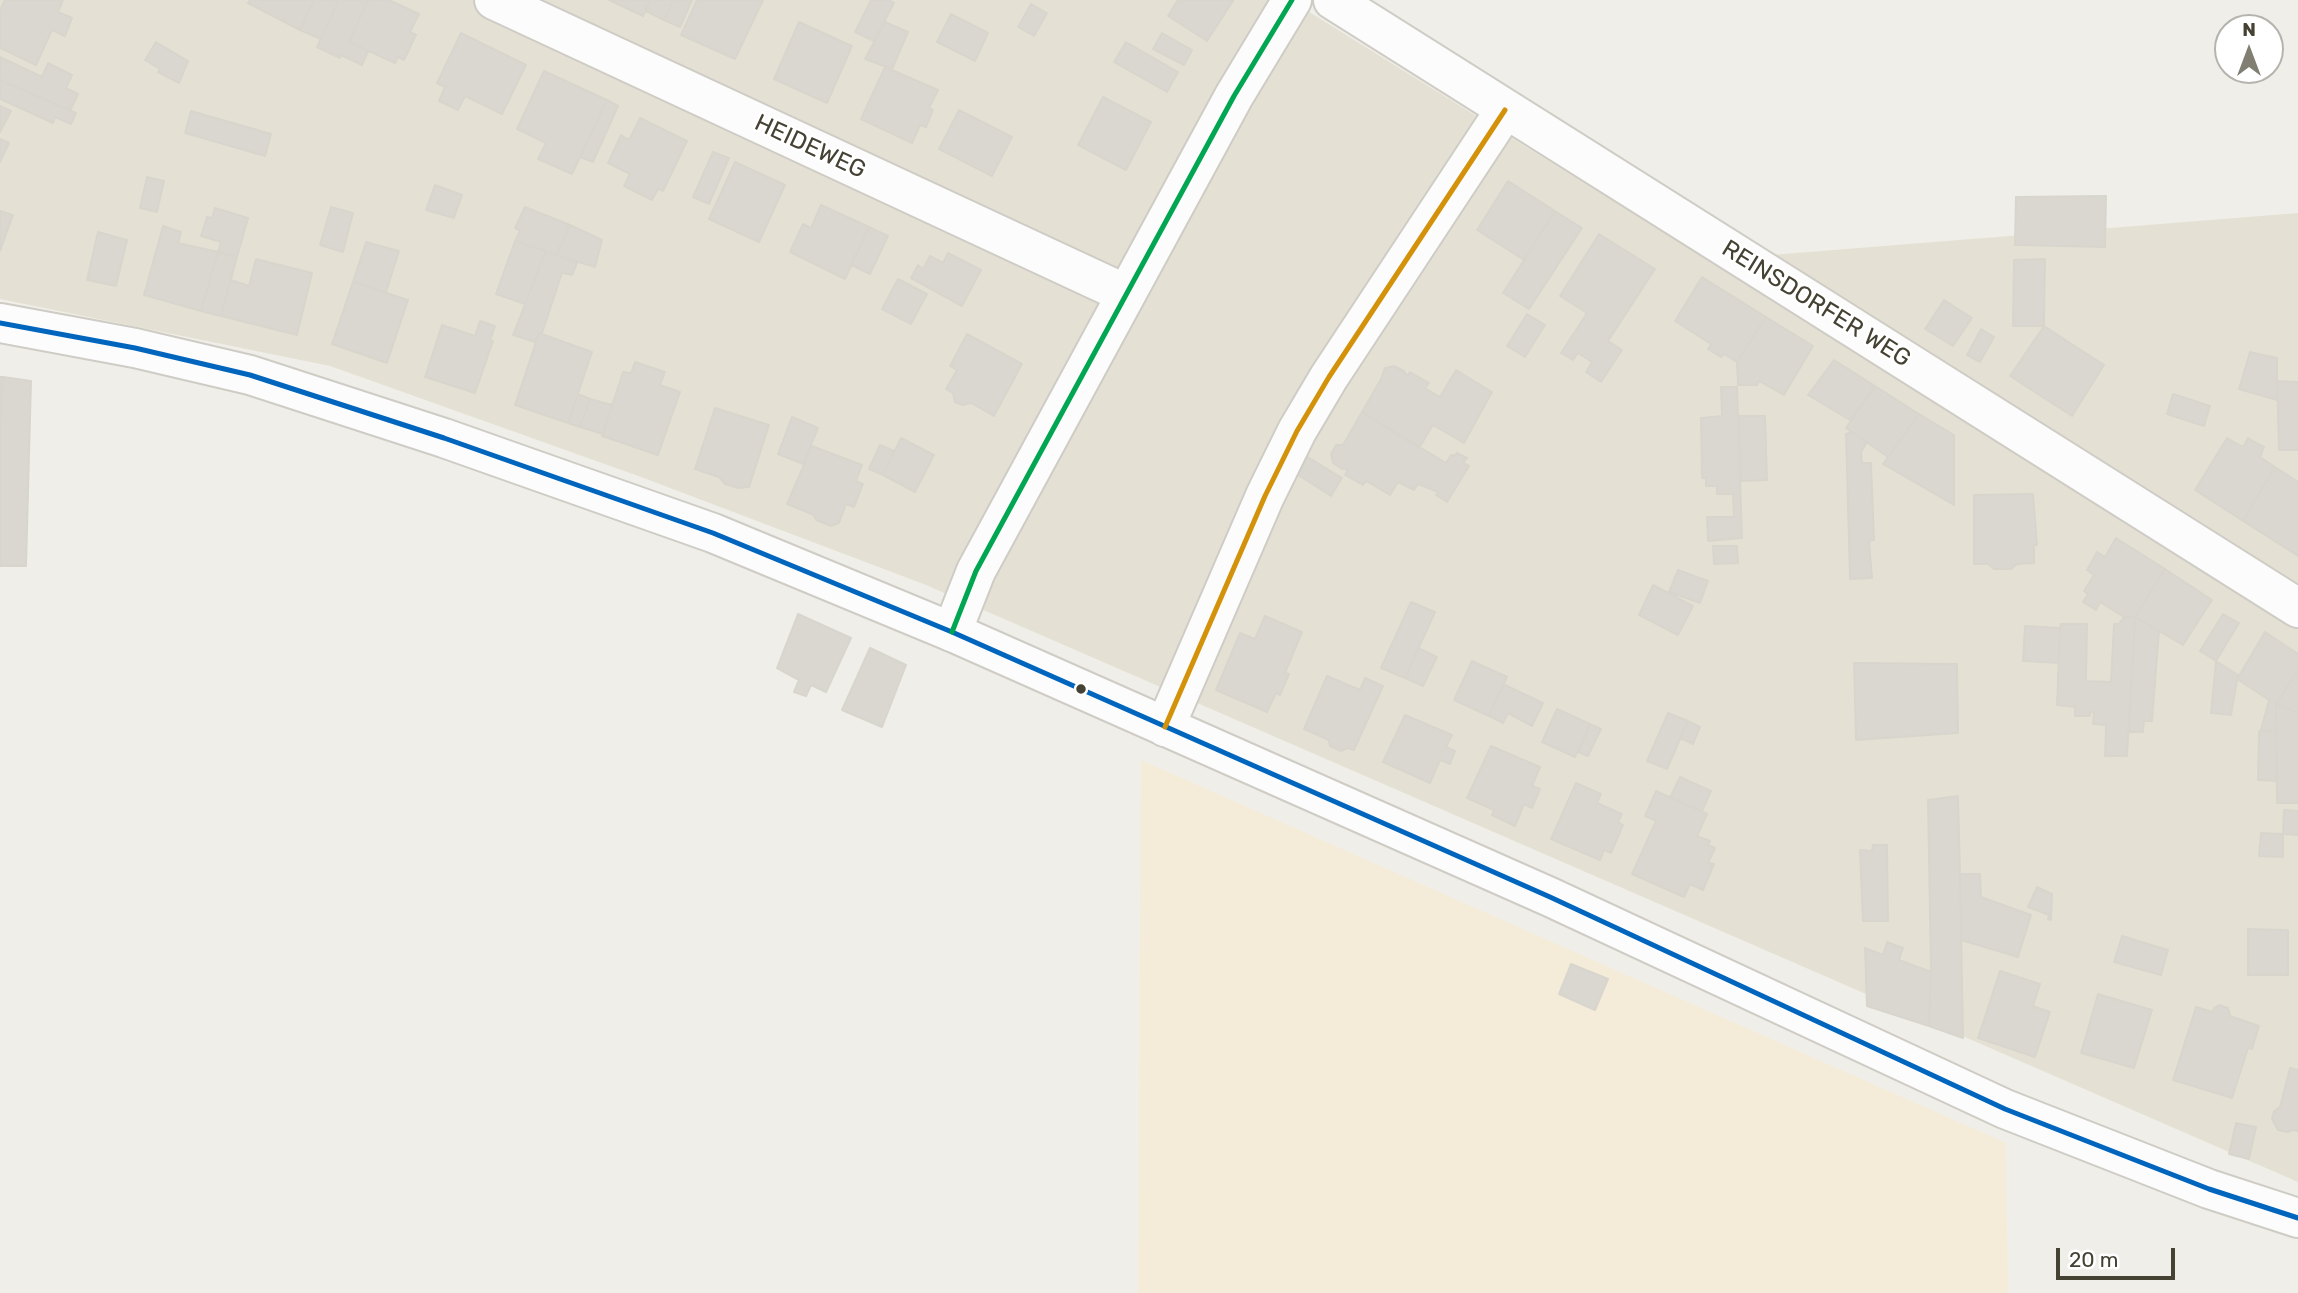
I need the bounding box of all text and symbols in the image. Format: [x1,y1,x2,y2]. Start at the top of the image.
north arrow [2214,14,2284,84]
text: N [2242,18,2256,41]
street label: HEIDEWEG [750,109,870,185]
street label: REINSDORFER WEG [1716,234,1916,374]
unlabelled marker [1074,682,1088,696]
scale bar [2060,1234,2179,1278]
text: 20 m [2069,1247,2118,1272]

